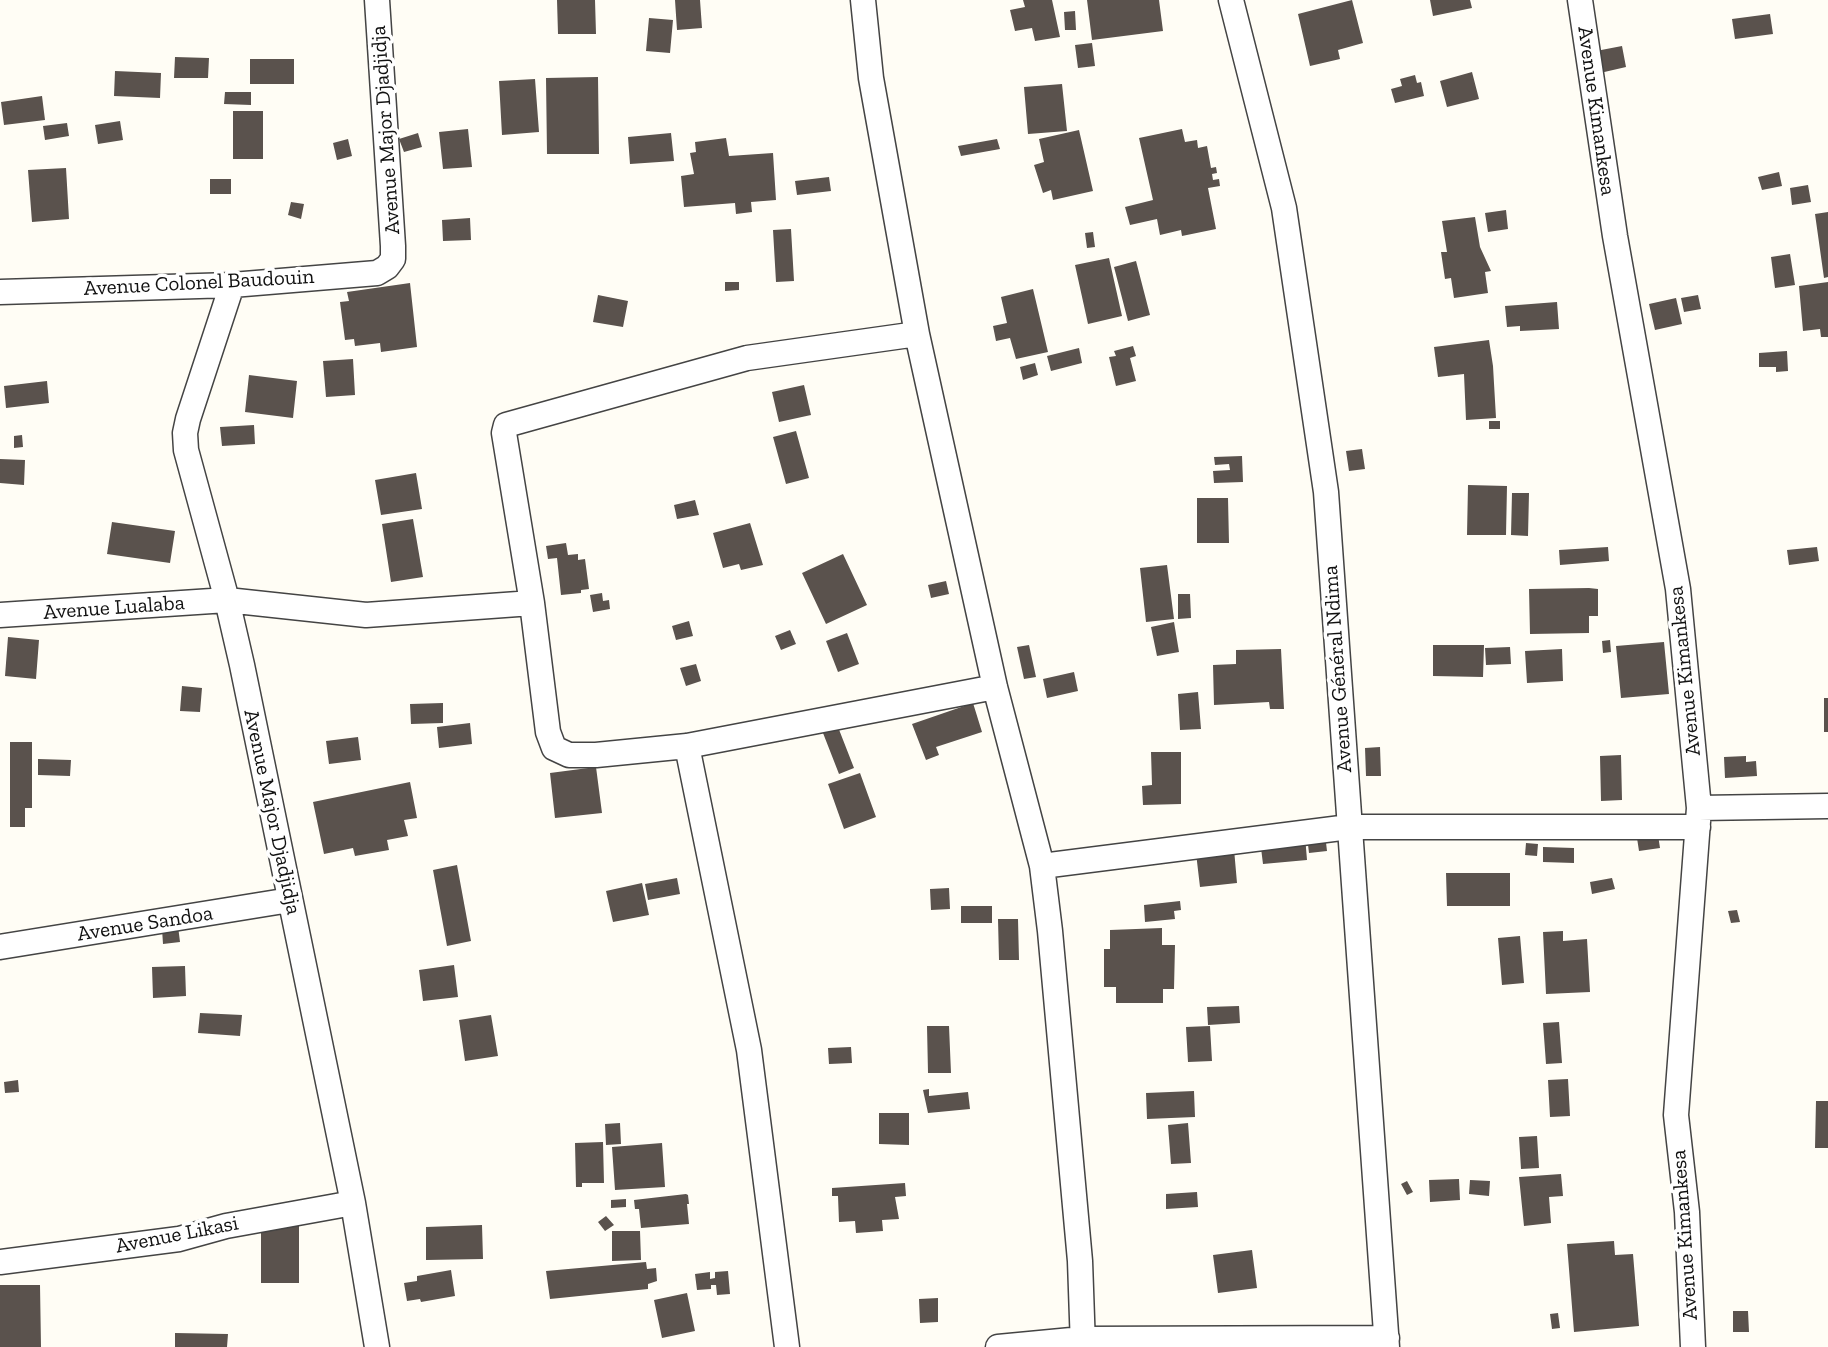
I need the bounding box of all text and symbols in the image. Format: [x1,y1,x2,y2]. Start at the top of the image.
street label: Avenue Major Djadjidja [366,25,406,235]
street label: Avenue Kimankesa [1572,25,1620,197]
street label: Avenue Colonel Baudouin [83,264,315,302]
street label: Avenue Général Ndima [1318,565,1358,773]
street label: Avenue Kimankesa [1664,585,1706,757]
street label: Avenue Lualaba [43,590,185,626]
street label: Avenue Major Djadjidja [238,707,306,917]
street label: Avenue Sandoa [75,901,215,947]
street label: Avenue Kimankesa [1666,1149,1704,1321]
street label: Avenue Likasi [113,1211,241,1259]

